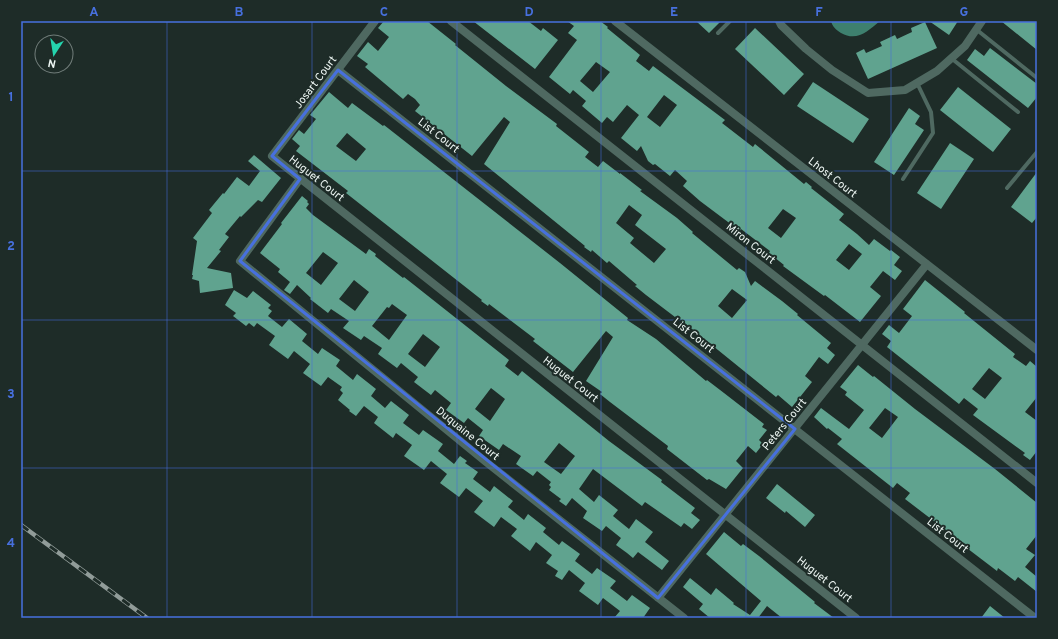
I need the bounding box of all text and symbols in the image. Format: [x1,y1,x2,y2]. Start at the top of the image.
text: A [89,5,99,21]
text: B [235,5,244,21]
text: C [380,5,388,21]
text: D [524,5,534,21]
text: E [670,5,678,21]
text: F [815,5,823,21]
text: G [960,5,969,21]
north arrow [34,34,74,74]
street label: Josart Court [291,53,340,112]
text: N [47,55,57,70]
text: 1 [8,90,14,106]
street label: List Court [415,115,462,156]
street label: Huguet Court [286,153,347,205]
street label: Lhost Court [805,154,860,201]
street label: Miron Court [723,220,778,267]
text: 2 [7,239,15,255]
street label: List Court [670,315,717,356]
street label: Huguet Court [540,354,601,406]
text: 3 [7,387,15,403]
street label: Peters Court [760,396,810,453]
street label: Duquaine Court [433,404,502,464]
street label: List Court [924,515,971,556]
text: 4 [7,536,15,552]
street label: Huguet Court [794,554,855,606]

